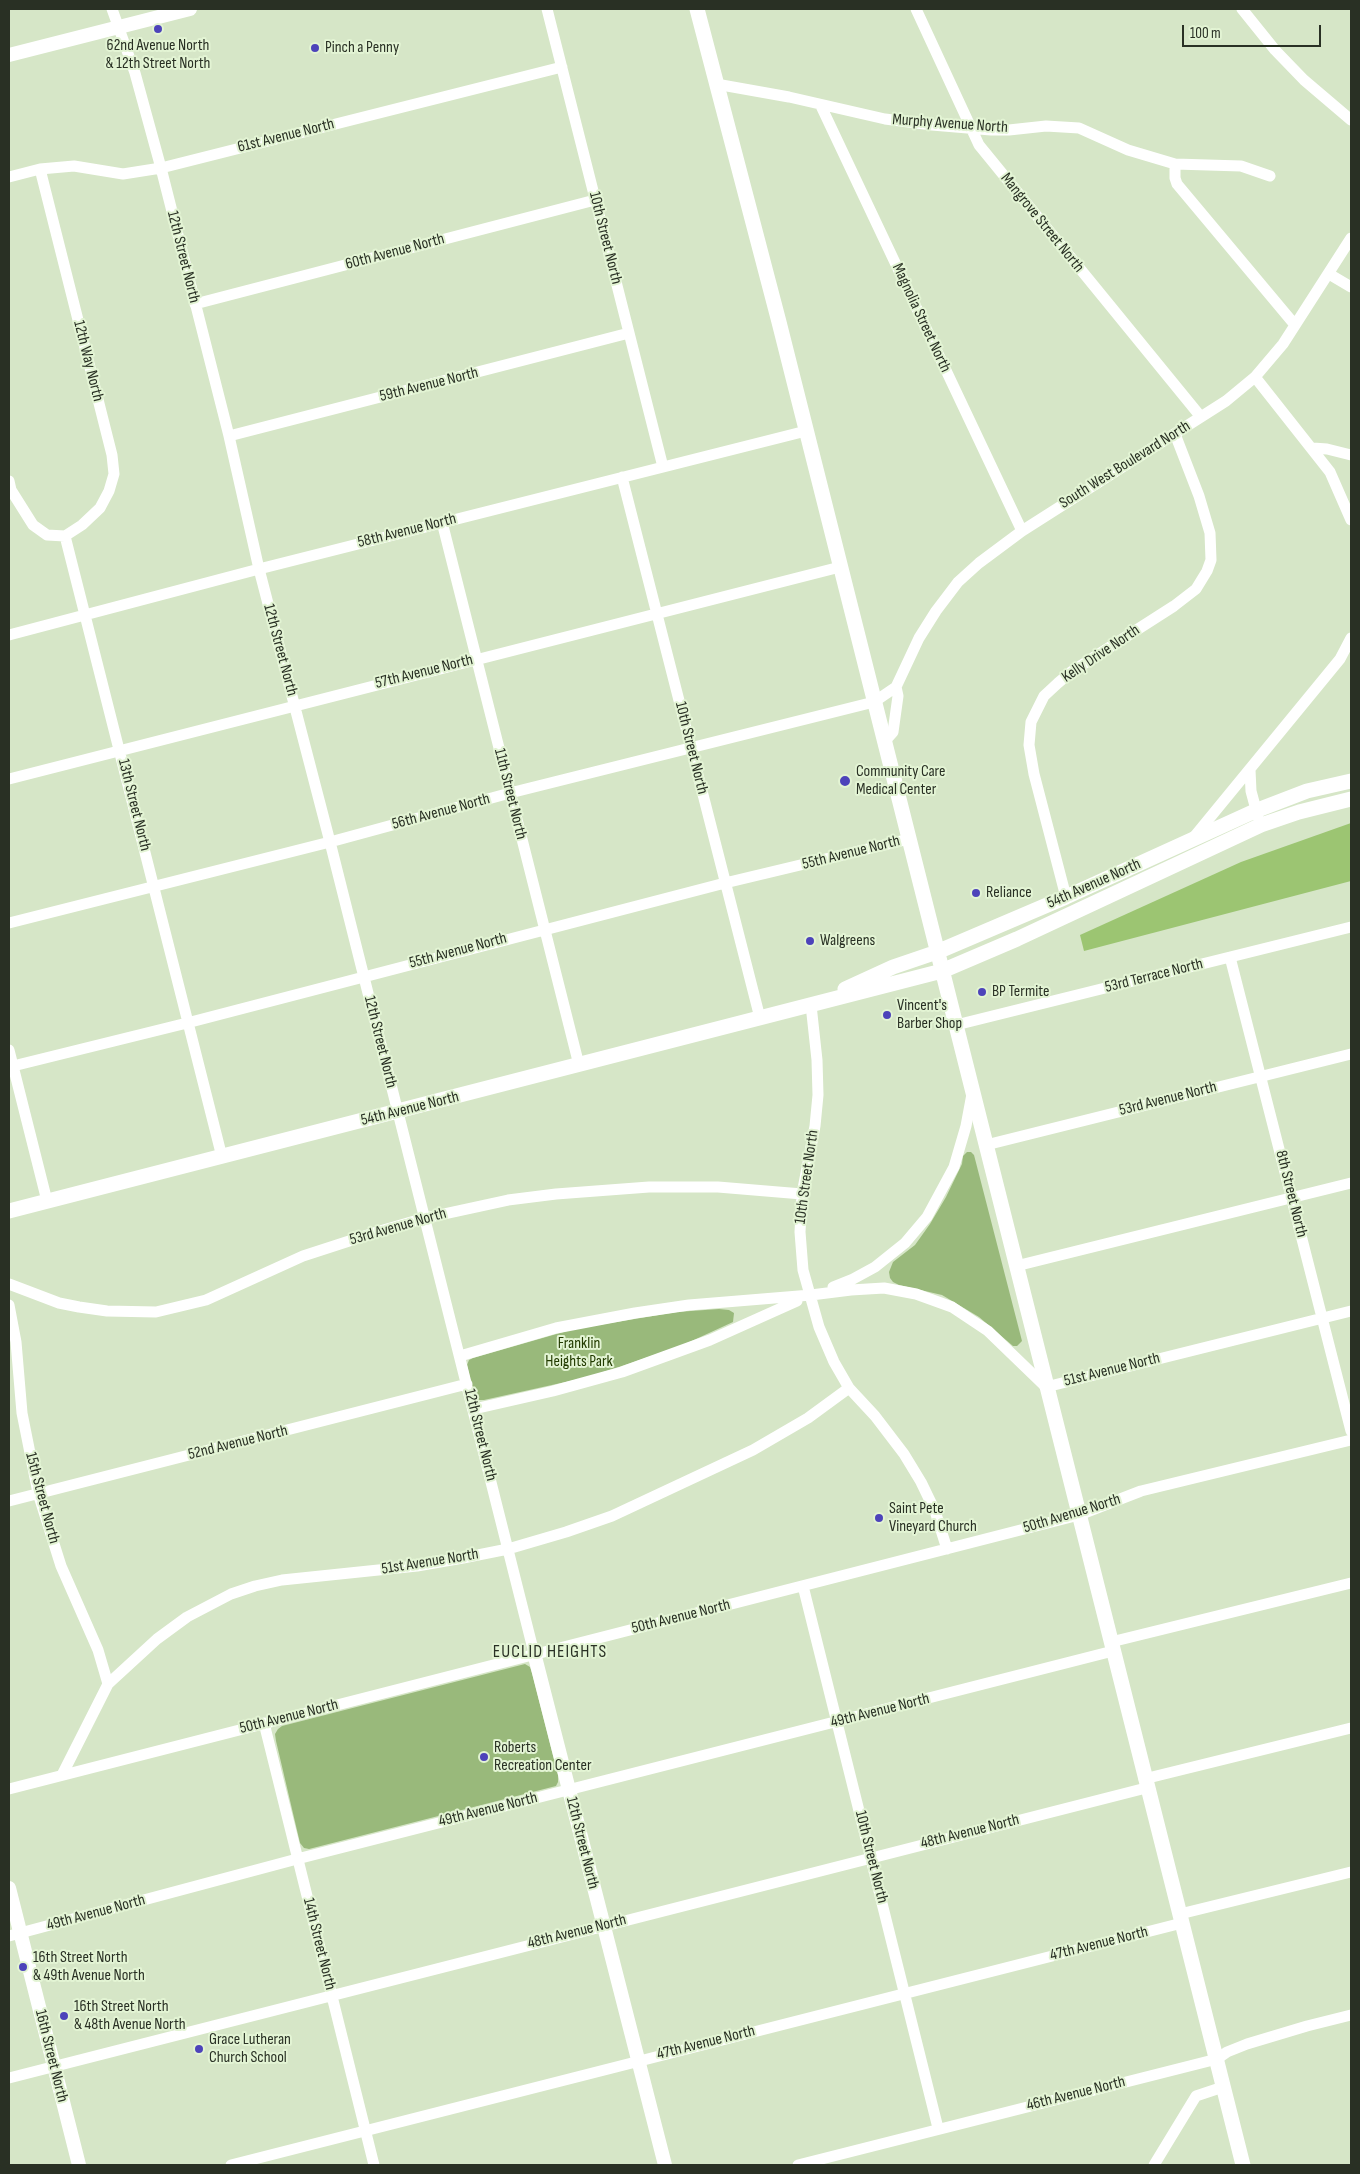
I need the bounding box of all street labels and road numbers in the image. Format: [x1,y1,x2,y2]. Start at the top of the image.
street label: Murphy Avenue North [892,110,1008,138]
street label: 61st Avenue North [236,115,336,157]
street label: Mangrove Street North [996,169,1088,277]
street label: 10th Street North [584,190,626,286]
street label: 12th Street North [162,209,204,305]
street label: 60th Avenue North [344,230,446,274]
street label: Magnolia Street North [887,260,955,376]
street label: 12th Way North [69,319,107,403]
street label: 59th Avenue North [378,363,480,407]
street label: South West Boulevard North [1056,417,1194,513]
street label: 58th Avenue North [356,510,458,552]
street label: 12th Street North [259,602,301,698]
street label: Kelly Drive North [1058,621,1144,687]
street label: 57th Avenue North [373,651,475,693]
street label: 10th Street North [670,700,712,796]
street label: 11th Street North [489,747,531,841]
street label: 13th Street North [113,757,155,853]
street label: 56th Avenue North [390,790,492,834]
street label: 55th Avenue North [800,832,902,874]
street label: 54th Avenue North [1044,855,1144,913]
street label: 55th Avenue North [407,929,509,973]
street label: 53rd Terrace North [1103,955,1205,997]
street label: 12th Street North [359,994,401,1090]
street label: 53rd Avenue North [1117,1078,1219,1120]
street label: 54th Avenue North [359,1088,461,1130]
street label: 10th Street North [791,1129,823,1225]
street label: 8th Street North [1271,1149,1311,1239]
street label: 53rd Avenue North [347,1204,449,1250]
street label: 51st Avenue North [1062,1349,1162,1391]
street label: 12th Street North [459,1387,501,1483]
street label: 52nd Avenue North [186,1421,290,1465]
street label: 15th Street North [21,1450,63,1546]
street label: 50th Avenue North [1021,1490,1123,1538]
street label: 51st Avenue North [380,1545,480,1579]
street label: 50th Avenue North [630,1595,732,1639]
street label: 49th Avenue North [829,1689,931,1733]
street label: 50th Avenue North [238,1695,340,1739]
street label: 49th Avenue North [437,1788,539,1832]
street label: 12th Street North [561,1795,603,1891]
street label: 10th Street North [850,1809,892,1905]
street label: 48th Avenue North [919,1810,1021,1854]
street label: 49th Avenue North [45,1891,147,1935]
street label: 14th Street North [298,1896,340,1992]
street label: 48th Avenue North [526,1910,628,1954]
street label: 47th Avenue North [1048,1923,1150,1965]
street label: 16th Street North [30,2008,72,2104]
street label: 47th Avenue North [655,2022,757,2064]
street label: 46th Avenue North [1025,2072,1127,2116]

